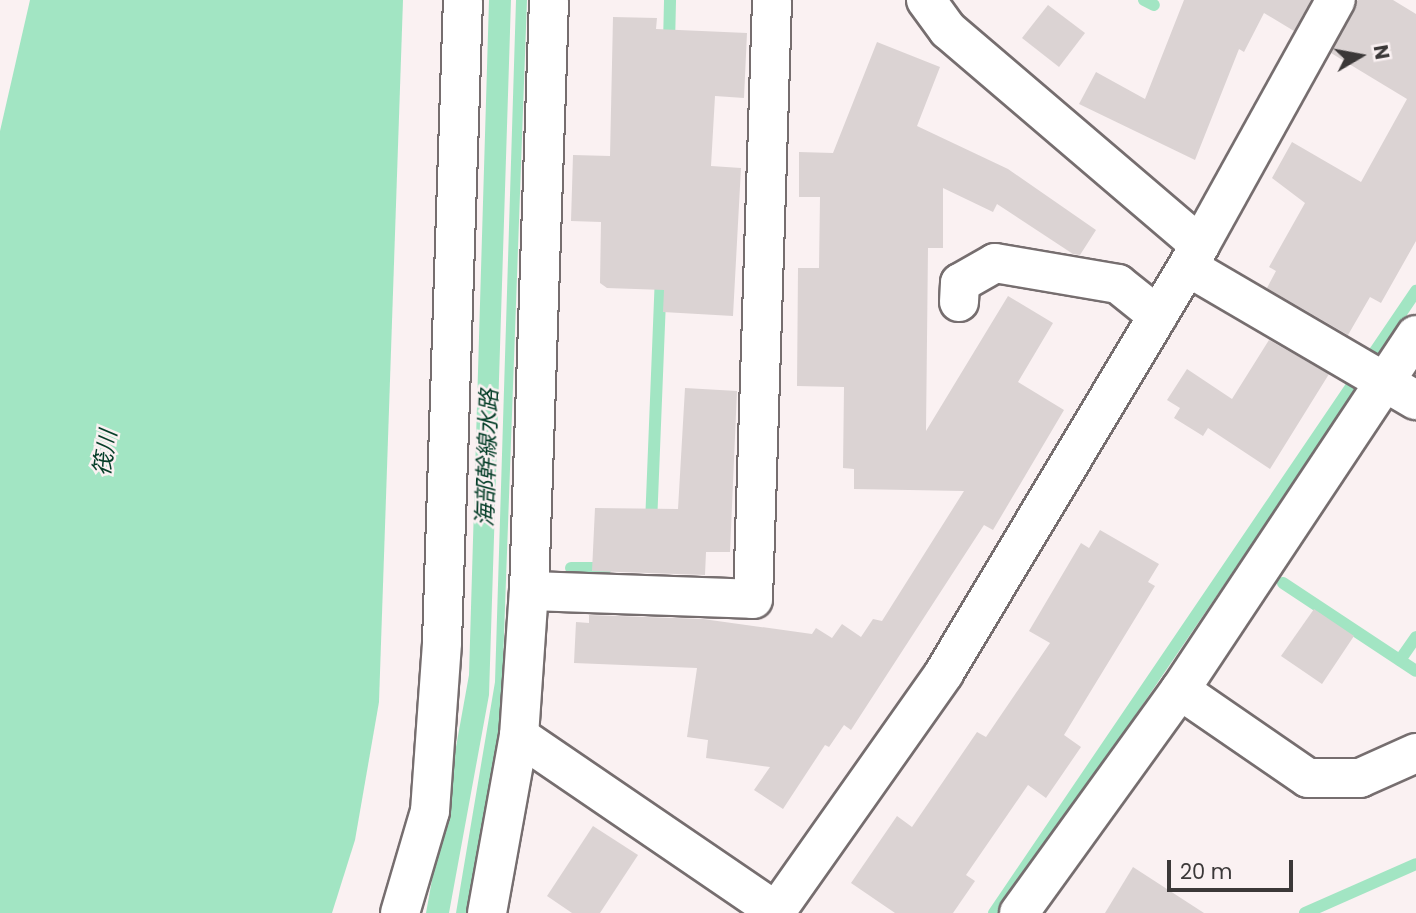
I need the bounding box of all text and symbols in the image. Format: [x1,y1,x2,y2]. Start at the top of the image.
north arrow [1325,21,1395,91]
text: N [1367,43,1396,62]
water label: 海部幹線水路 [471,389,503,527]
water label: 筏川 [88,428,122,478]
scale bar [1171,846,1297,890]
text: 20 m [1180,857,1233,886]

